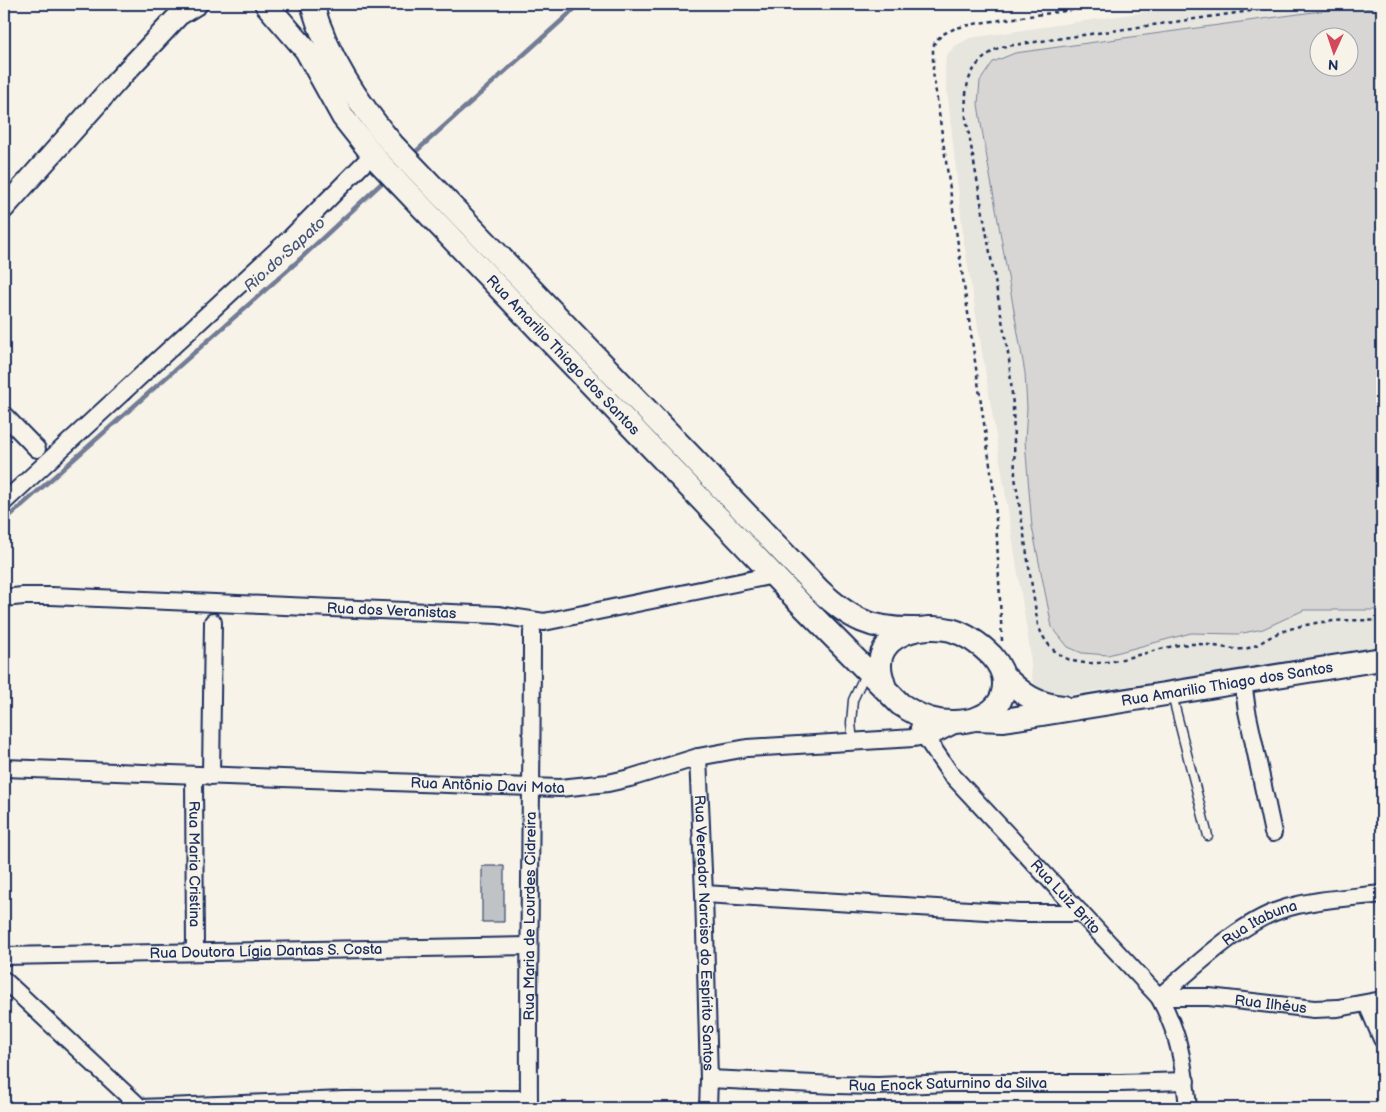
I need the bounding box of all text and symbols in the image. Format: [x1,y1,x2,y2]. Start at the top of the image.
north arrow [1308,28,1358,78]
text: N [1328,56,1339,73]
water label: Rio do Sapato [240,213,330,297]
street label: Rua Amarilio Thiago dos Santos [482,271,645,440]
street label: Rua dos Veranistas [326,598,457,623]
street label: Rua Amarilio Thiago dos Santos [1120,657,1335,710]
street label: Rua Antônio Davi Mota [410,773,566,798]
street label: Rua Vereador Narciso do Espírito Santos [690,794,718,1072]
street label: Rua Maria Cristina [185,801,204,927]
street label: Rua Maria de Lourdes Cidreira [519,811,540,1021]
street label: Rua Luiz Brito [1026,856,1105,938]
street label: Rua Itabuna [1218,896,1299,950]
street label: Rua Doutora Lígia Dantas S. Costa [149,939,383,963]
street label: Rua Ilhéus [1233,990,1308,1018]
street label: Rua Enock Saturnino da Silva [848,1074,1047,1096]

